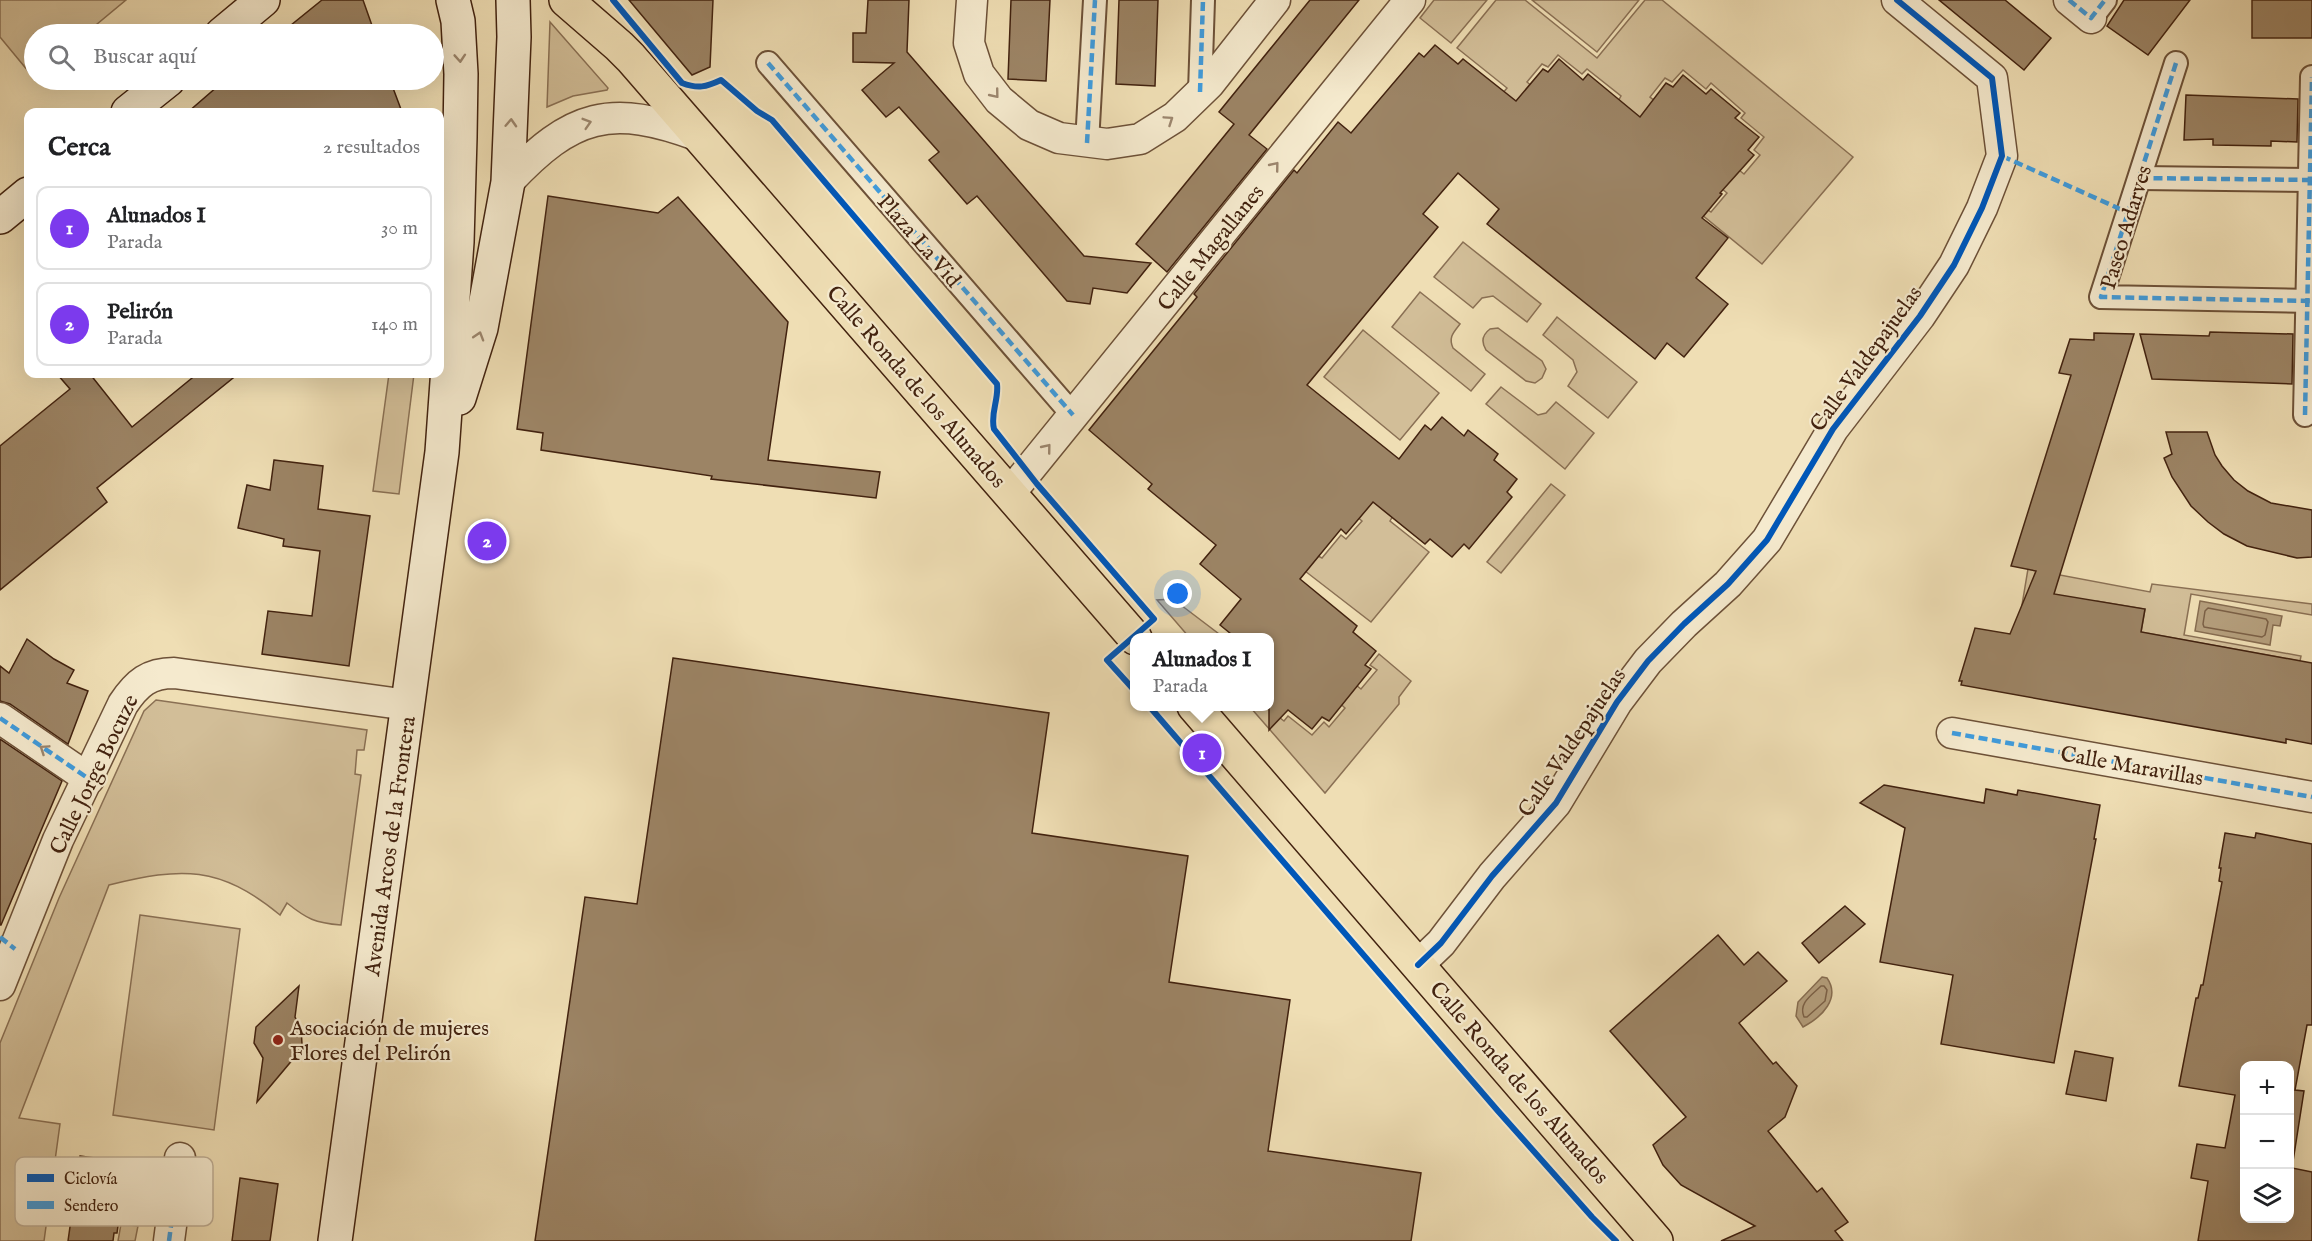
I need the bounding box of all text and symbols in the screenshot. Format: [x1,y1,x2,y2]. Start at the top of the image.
search box [24,24,444,90]
icon: search [45,41,78,74]
text: Buscar aquí [93,43,196,71]
one-way arrow [454,53,467,62]
one-way arrow [988,87,999,98]
one-way arrow [1163,116,1174,127]
one-way arrow [504,118,517,127]
one-way arrow [581,118,592,130]
text: Cerca [48,131,110,164]
text: 2 resultados [323,135,420,160]
one-way arrow [1268,161,1279,172]
street label: Paseo Adarves [2095,162,2159,293]
street label: Calle Magallanes [1152,179,1271,317]
street label: Plaza La Vid [870,189,967,294]
text: Alunados I [107,202,206,230]
text: 1 [66,216,73,241]
text: 30 m [381,216,418,241]
text: Parada [107,230,162,255]
street label: Calle Ronda de los Alunados [820,280,1011,495]
street label: Calle Valdepajuelas [1804,281,1929,438]
text: Pelirón [107,298,173,326]
text: 2 [65,312,74,337]
text: 140 m [371,312,418,337]
text: Parada [107,326,162,351]
one-way arrow [472,331,484,342]
one-way arrow [1039,443,1050,454]
pin: 2 [468,518,506,564]
your location [1163,579,1192,608]
popup [1130,633,1274,711]
text: Alunados I [1153,646,1252,674]
street label: Calle Valdepajuelas [1512,663,1633,823]
text: Parada [1153,674,1208,699]
street label: Calle Jorge Bocuze [44,690,146,860]
street label: Avenida Arcos de la Frontera [359,714,423,979]
pin: 1 [1182,730,1222,776]
street label: Calle Maravillas [2058,741,2205,793]
one-way arrow [40,745,51,756]
street label: Calle Ronda de los Alunados [1423,976,1614,1191]
place label: Asociación de mujeres Flores del Pelirón [289,1015,489,1068]
marker: Asociación de mujeres Flores del Pelirón [271,1033,285,1047]
map controls [2240,1061,2294,1223]
button: + [2240,1061,2294,1115]
button: − [2240,1115,2294,1169]
legend [15,1157,213,1226]
button: layers [2240,1169,2294,1223]
text: Ciclovía [64,1170,118,1190]
text: Sendero [64,1197,119,1217]

